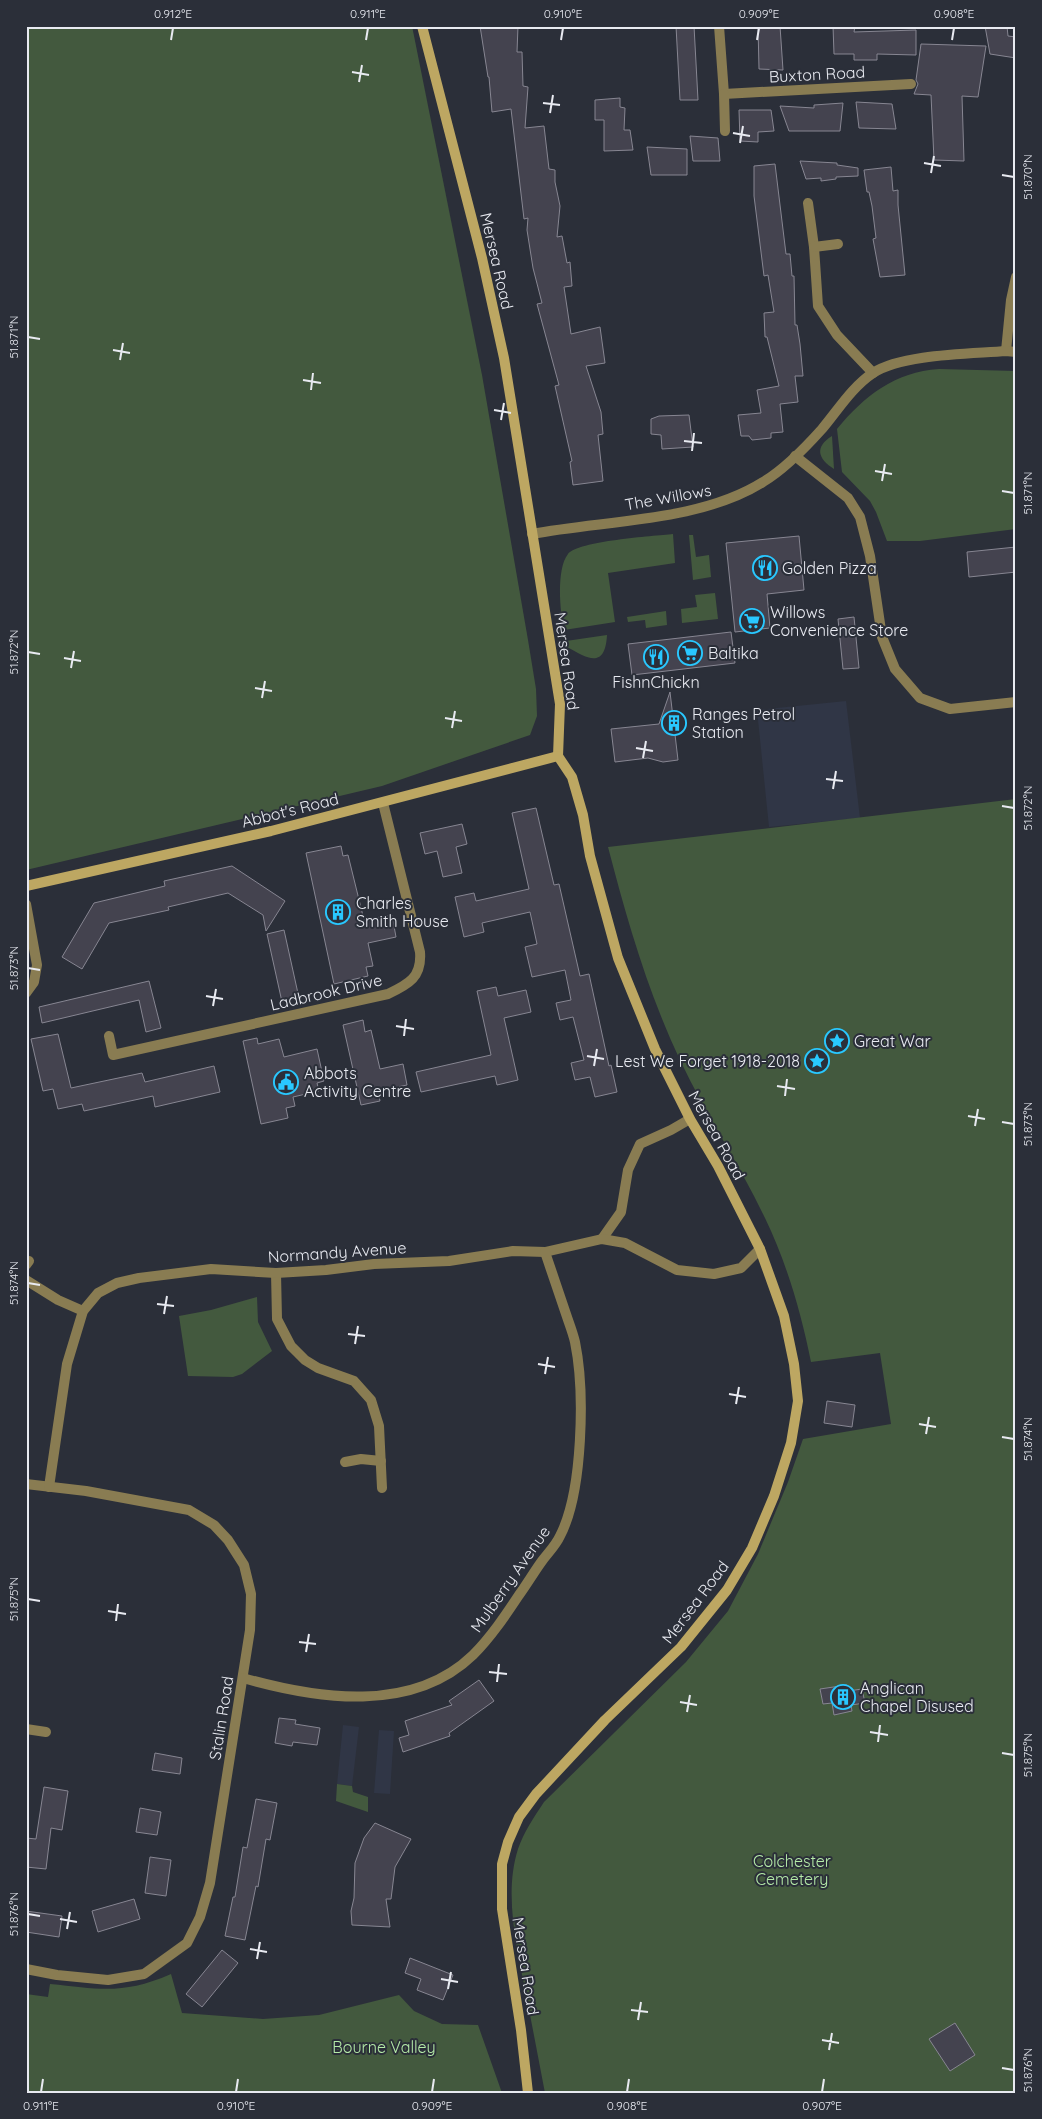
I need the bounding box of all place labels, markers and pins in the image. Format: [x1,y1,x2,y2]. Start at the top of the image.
restaurant icon: Golden Pizza [752,555,778,581]
place label: Golden Pizza [782,558,877,578]
place label: Willows Convenience Store [770,602,908,640]
supermarket icon: Willows Convenience Store [739,608,765,634]
supermarket icon: Baltika [677,640,703,666]
place label: Baltika [708,643,759,663]
restaurant icon: FishnChickn [643,644,669,670]
place label: FishnChickn [612,672,700,692]
place label: Ranges Petrol Station [692,704,795,742]
building icon: Ranges Petrol Station [661,710,687,736]
place label: Charles Smith House [356,893,449,931]
building icon: Charles Smith House [325,899,351,925]
place icon: Great War [824,1028,850,1054]
place label: Great War [854,1031,931,1051]
place icon: Lest We Forget 1918-2018 [804,1048,830,1074]
place label: Lest We Forget 1918-2018 [615,1051,800,1071]
place label: Abbots Activity Centre [304,1063,411,1101]
public building icon: Abbots Activity Centre [273,1069,299,1095]
place label: Anglican Chapel Disused [860,1678,974,1716]
building icon: Anglican Chapel Disused [830,1684,856,1710]

